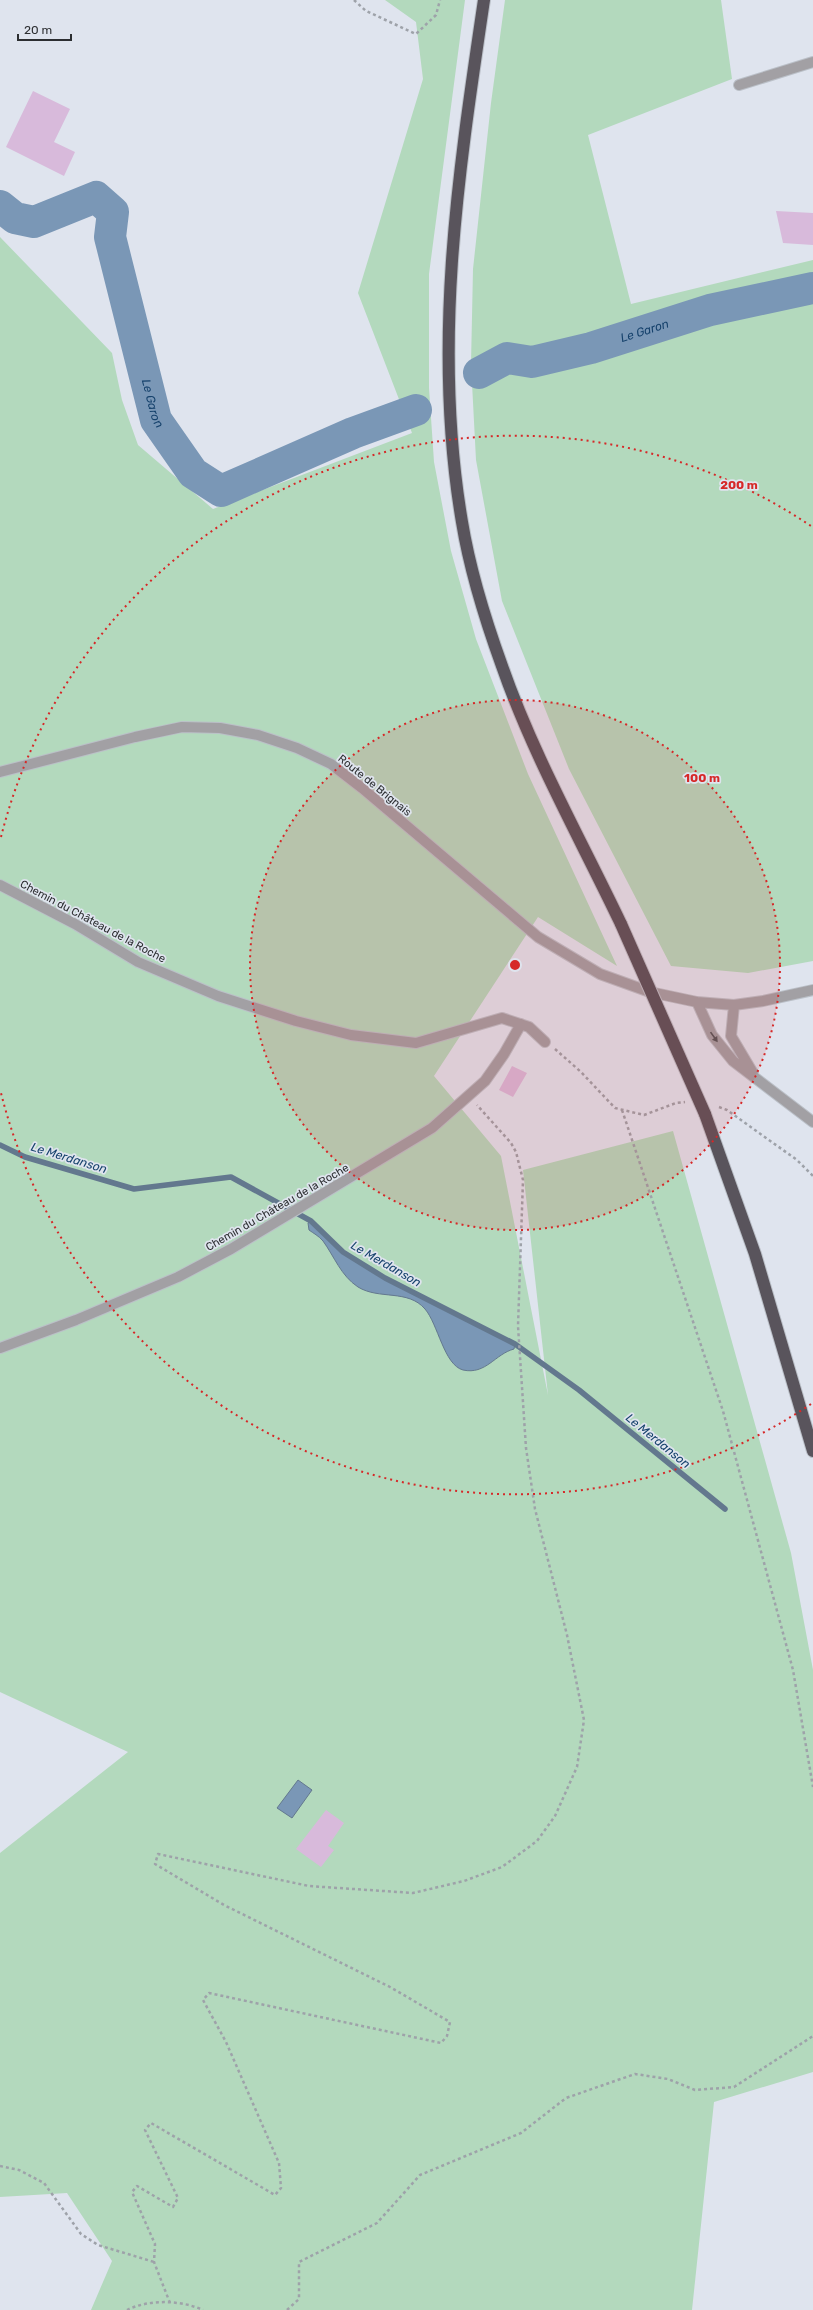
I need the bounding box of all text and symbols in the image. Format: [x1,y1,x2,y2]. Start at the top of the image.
scale bar [18,16,71,42]
text: 20 m [24,23,52,37]
water label: Le Garon [619,317,671,345]
water label: Le Garon [139,377,166,431]
text: 200 m [720,478,758,492]
street label: Route de Brignais [335,752,414,819]
text: 100 m [684,771,720,785]
street label: Chemin du Château de la Roche [18,877,168,965]
centre of rings [508,958,522,972]
one-way arrow [710,1031,718,1042]
water label: Le Merdanson [29,1140,109,1176]
street label: Chemin du Château de la Roche [203,1161,351,1254]
water label: Le Merdanson [348,1238,424,1290]
water label: Le Merdanson [623,1411,693,1471]

